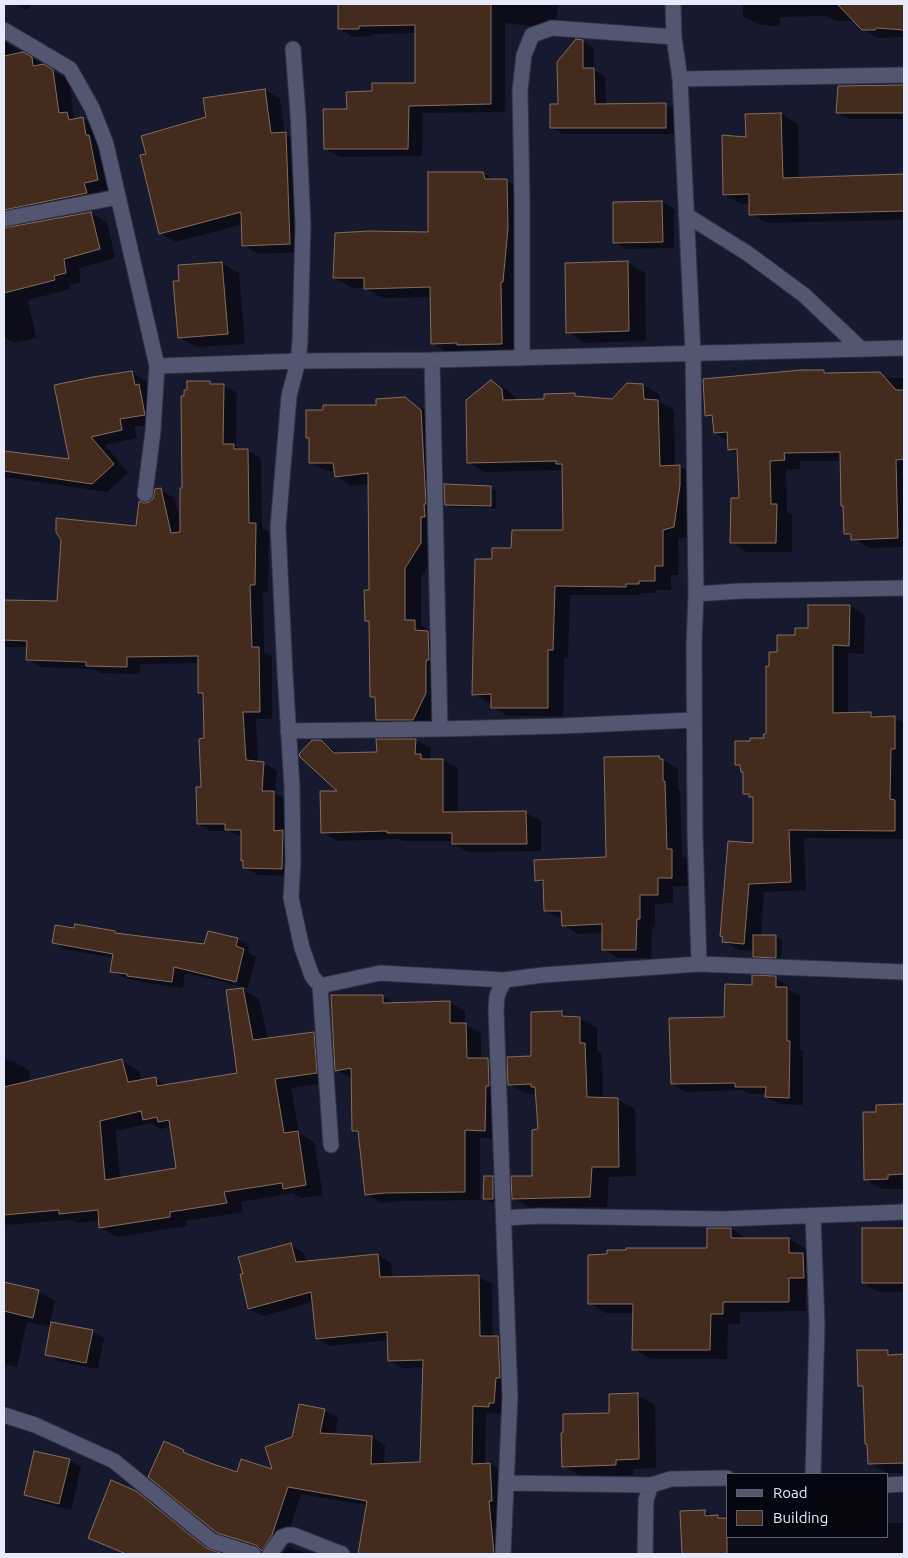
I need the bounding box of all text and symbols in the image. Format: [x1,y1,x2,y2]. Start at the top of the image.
legend [726,1473,888,1538]
text: Road [773,1484,808,1501]
text: Building [773,1509,828,1526]

